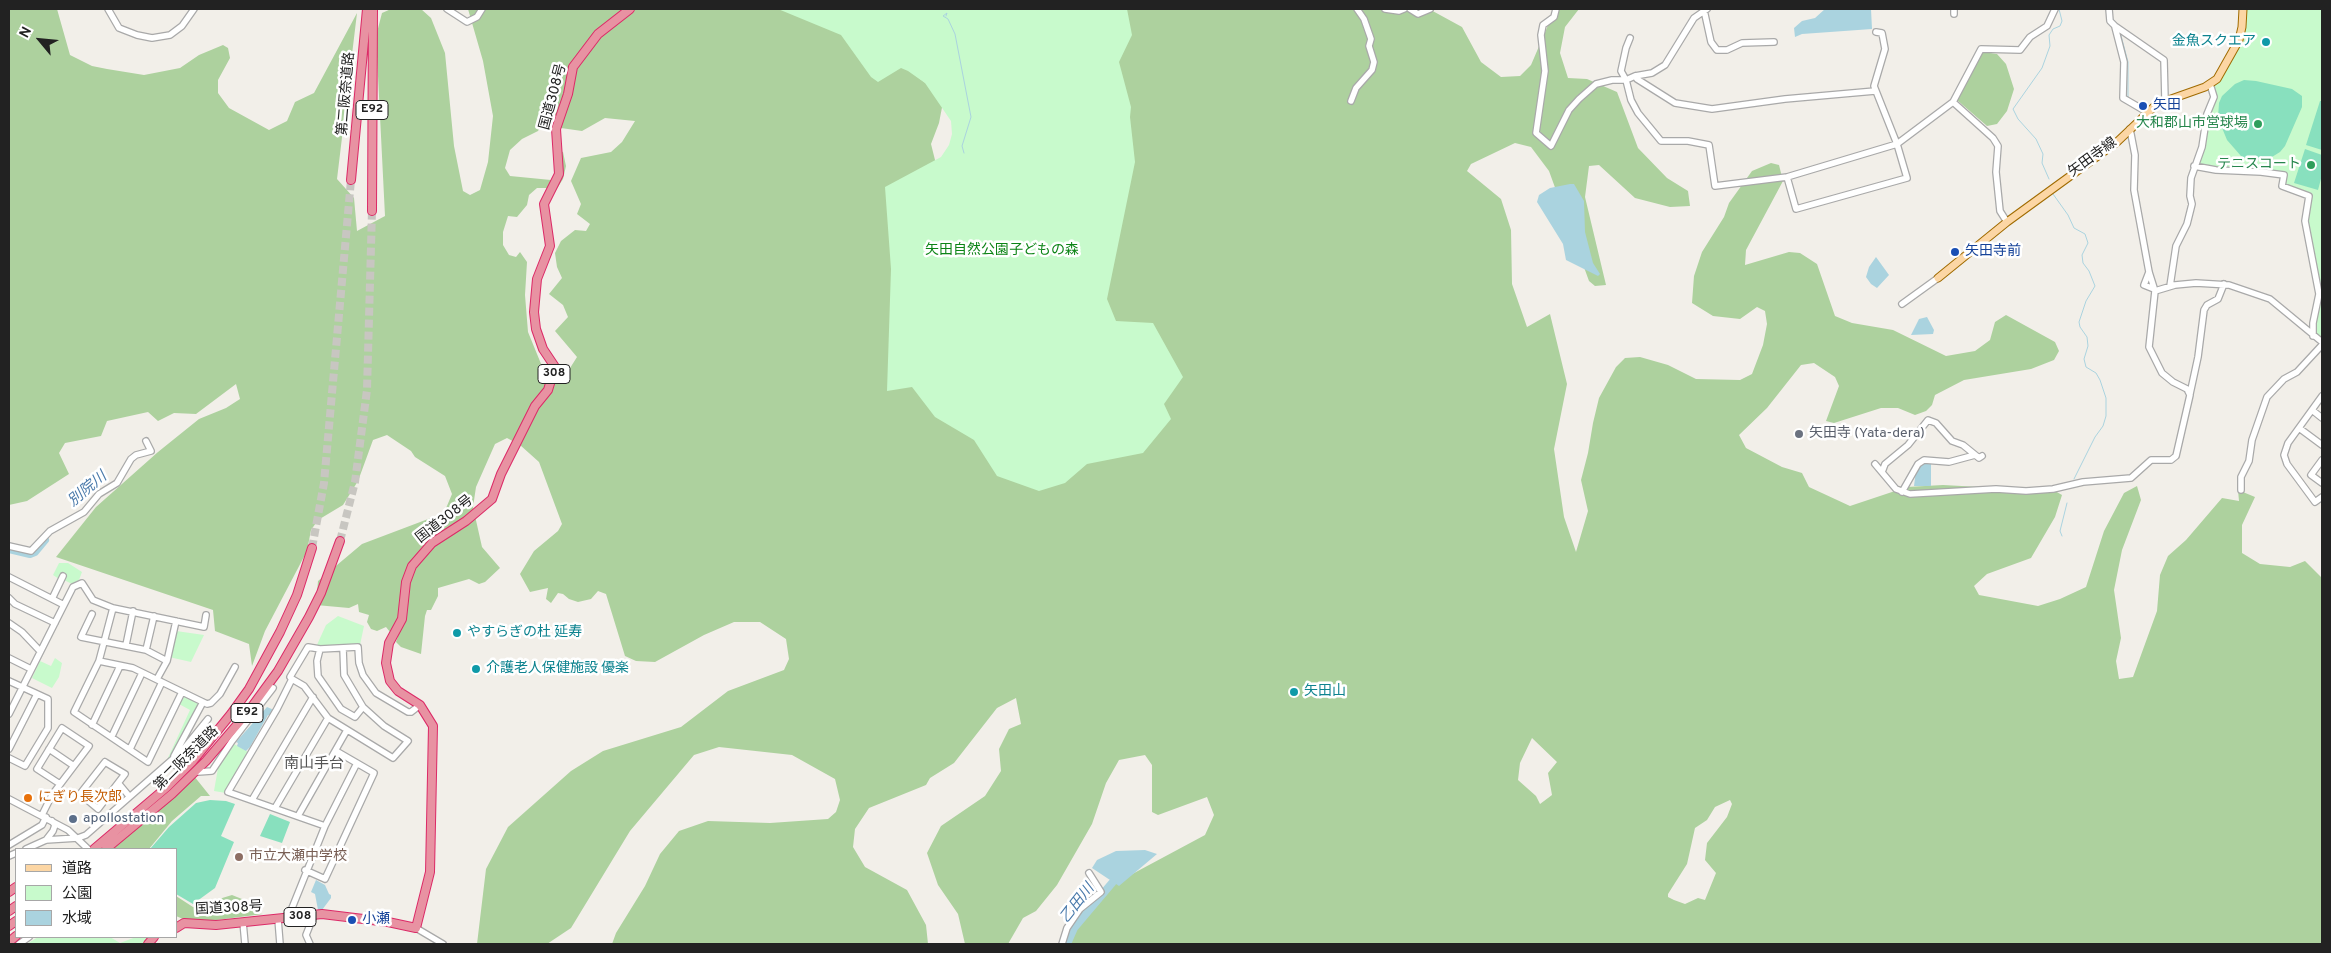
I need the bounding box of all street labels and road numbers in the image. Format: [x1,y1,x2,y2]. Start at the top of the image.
street label: 第二阪奈道路 [335,51,359,137]
street label: 国道308号 [537,62,571,132]
road number: E92 [356,100,388,120]
street label: 矢田寺線 [2065,135,2121,181]
road number: 308 [538,364,570,384]
street label: 国道308号 [413,493,477,547]
road number: E92 [231,704,263,722]
street label: 第二阪奈道路 [151,723,223,795]
street label: 国道308号 [195,899,263,919]
road number: 308 [284,908,316,926]

